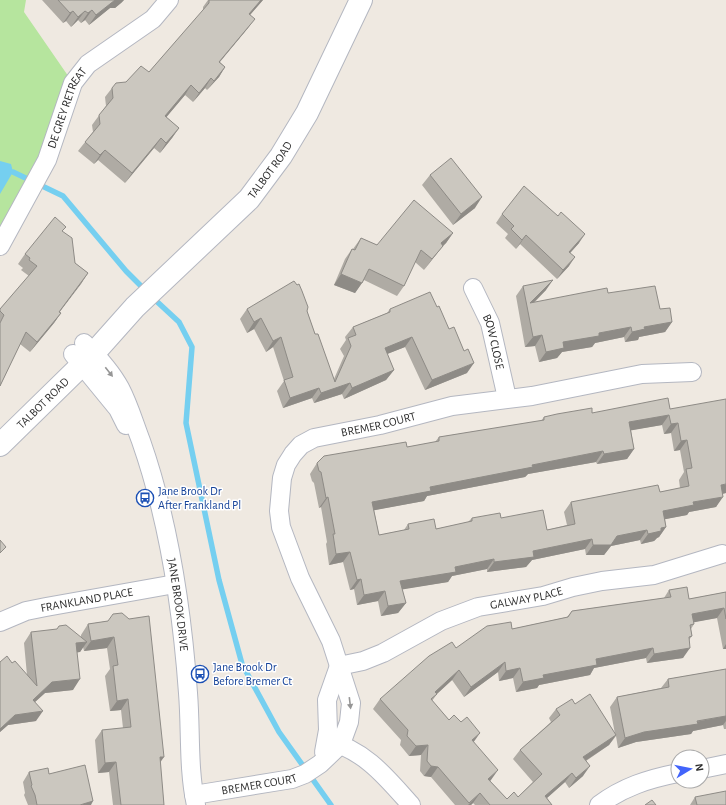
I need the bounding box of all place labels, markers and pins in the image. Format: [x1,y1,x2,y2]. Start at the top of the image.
place label: Jane Brook Dr After Frankland Pl [158,485,241,511]
bus stop icon: Jane Brook Dr After Frankland Pl [135,488,155,508]
place label: Jane Brook Dr Before Bremer Ct [213,661,292,687]
bus stop icon: Jane Brook Dr Before Bremer Ct [190,664,210,684]

